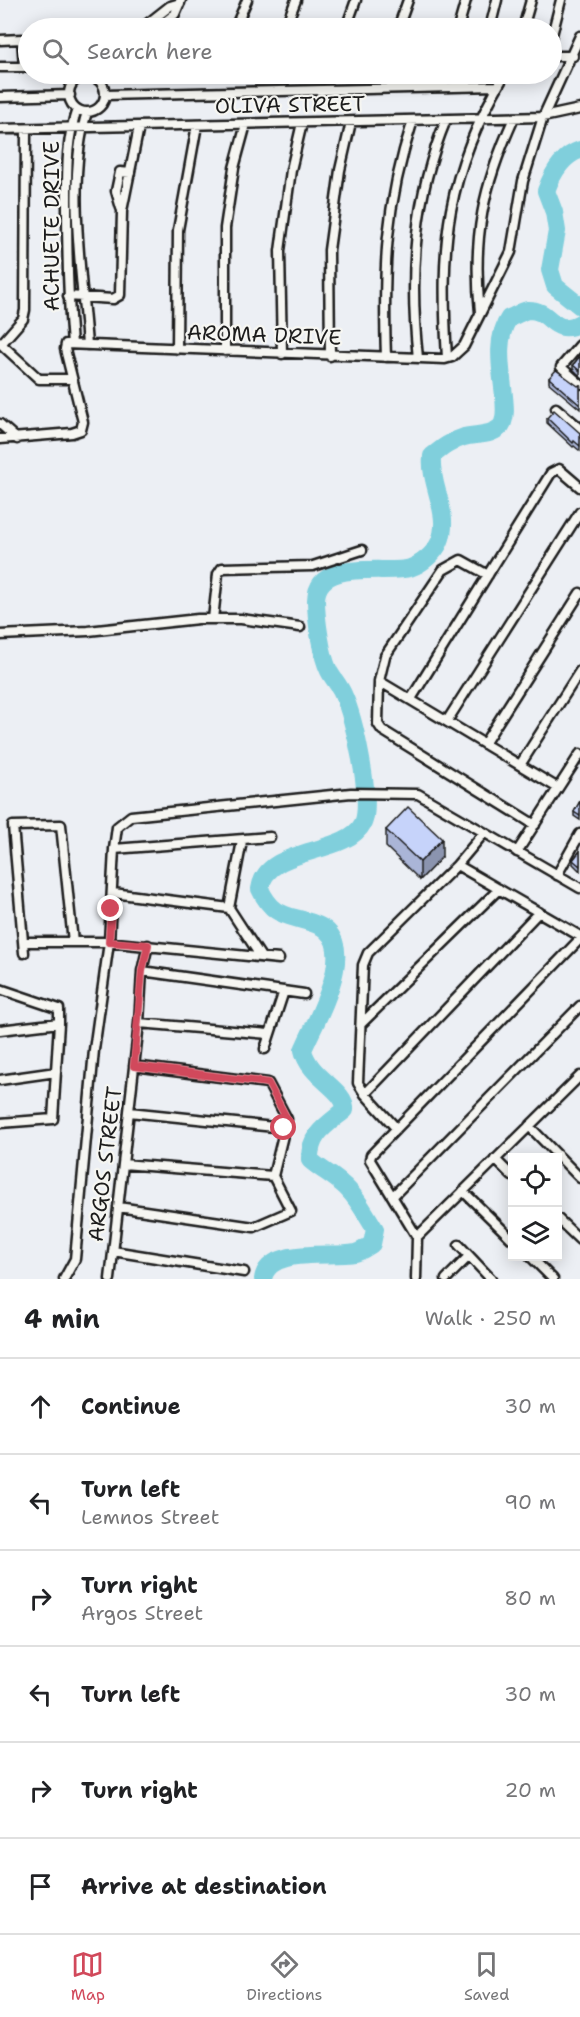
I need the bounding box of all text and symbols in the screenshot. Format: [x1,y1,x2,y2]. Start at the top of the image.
search box [18,18,562,84]
icon: search [39,35,72,68]
text: Search here [87,37,213,66]
street label: OLIVA STREET [215,90,365,120]
street label: ACHUETE DRIVE [38,141,66,311]
street label: AROMA DRIVE [186,318,342,352]
route end [97,895,123,921]
street label: ARGOS STREET [82,1085,128,1243]
route start [270,1114,296,1140]
map controls [508,1153,562,1261]
button: locate [508,1153,562,1207]
button: layers [508,1207,562,1261]
text: 4 min [24,1301,100,1336]
text: Walk · 250 m [425,1305,556,1331]
icon: ahead [24,1390,57,1423]
text: Continue [81,1392,181,1421]
text: 30 m [504,1393,556,1419]
text: Turn left [81,1475,180,1504]
icon: left [24,1486,57,1519]
text: 90 m [504,1489,556,1515]
text: Lemnos Street [81,1504,219,1530]
text: Turn right [81,1571,198,1600]
icon: right [24,1582,57,1615]
text: 80 m [504,1585,556,1611]
text: Argos Street [81,1600,203,1626]
icon: left [24,1678,57,1711]
text: Turn left [81,1680,180,1709]
text: 30 m [504,1681,556,1707]
icon: right [24,1774,57,1807]
text: Turn right [81,1776,198,1805]
text: 20 m [505,1777,556,1803]
icon: arrive [24,1870,57,1903]
text: Arrive at destination [81,1872,327,1901]
tab: Map [71,1948,105,2005]
tab: Directions [246,1948,323,2005]
tab: Saved [464,1948,509,2005]

